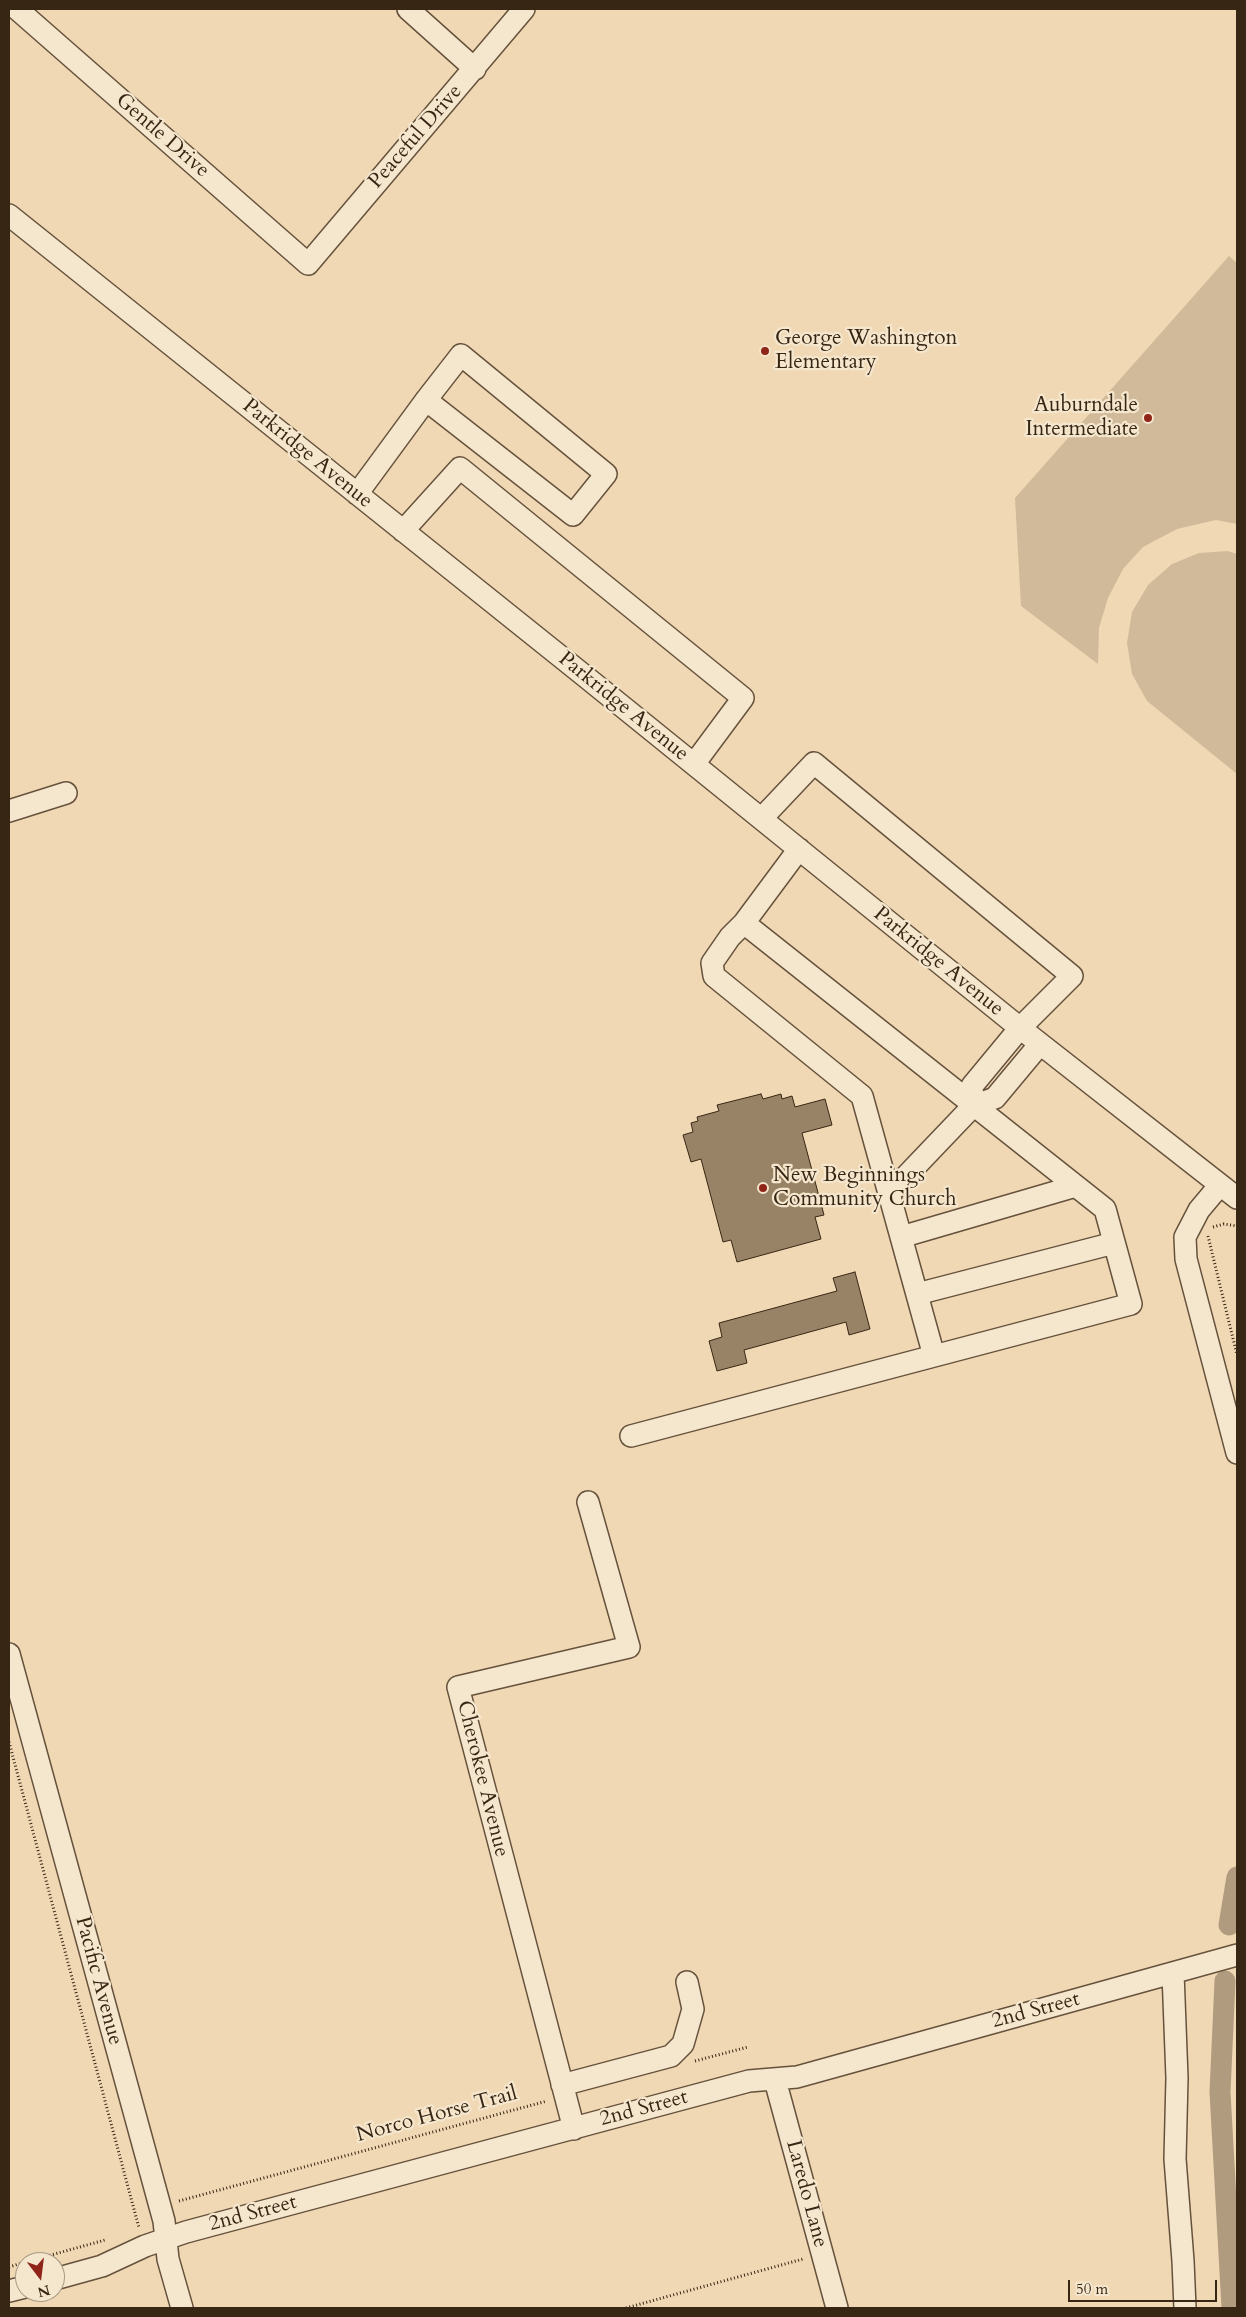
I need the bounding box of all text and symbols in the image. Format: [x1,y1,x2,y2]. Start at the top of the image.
street label: Peaceful Drive [364,80,468,194]
street label: Gentle Drive [110,88,214,184]
place label: George Washington Elementary [775,326,957,376]
marker: George Washington Elementary [759,345,771,357]
place label: Auburndale Intermediate [1025,393,1138,443]
street label: Parkridge Avenue [237,394,377,514]
marker: Auburndale Intermediate [1142,412,1154,424]
street label: Parkridge Avenue [553,647,693,767]
street label: Parkridge Avenue [868,902,1008,1022]
place label: New Beginnings Community Church [773,1163,957,1213]
marker: New Beginnings Community Church [757,1182,769,1194]
street label: Cherokee Avenue [450,1698,514,1860]
street label: Pacific Avenue [69,1914,127,2048]
street label: 2nd Street [989,1987,1083,2035]
street label: Norco Horse Trail [354,2081,520,2149]
street label: 2nd Street [597,2085,691,2133]
street label: Laredo Lane [780,2137,832,2251]
street label: 2nd Street [206,2190,300,2238]
north arrow [15,2252,65,2302]
scale bar [1071,2270,1220,2302]
text: 50 m [1076,2279,1108,2299]
text: N [35,2280,52,2302]

